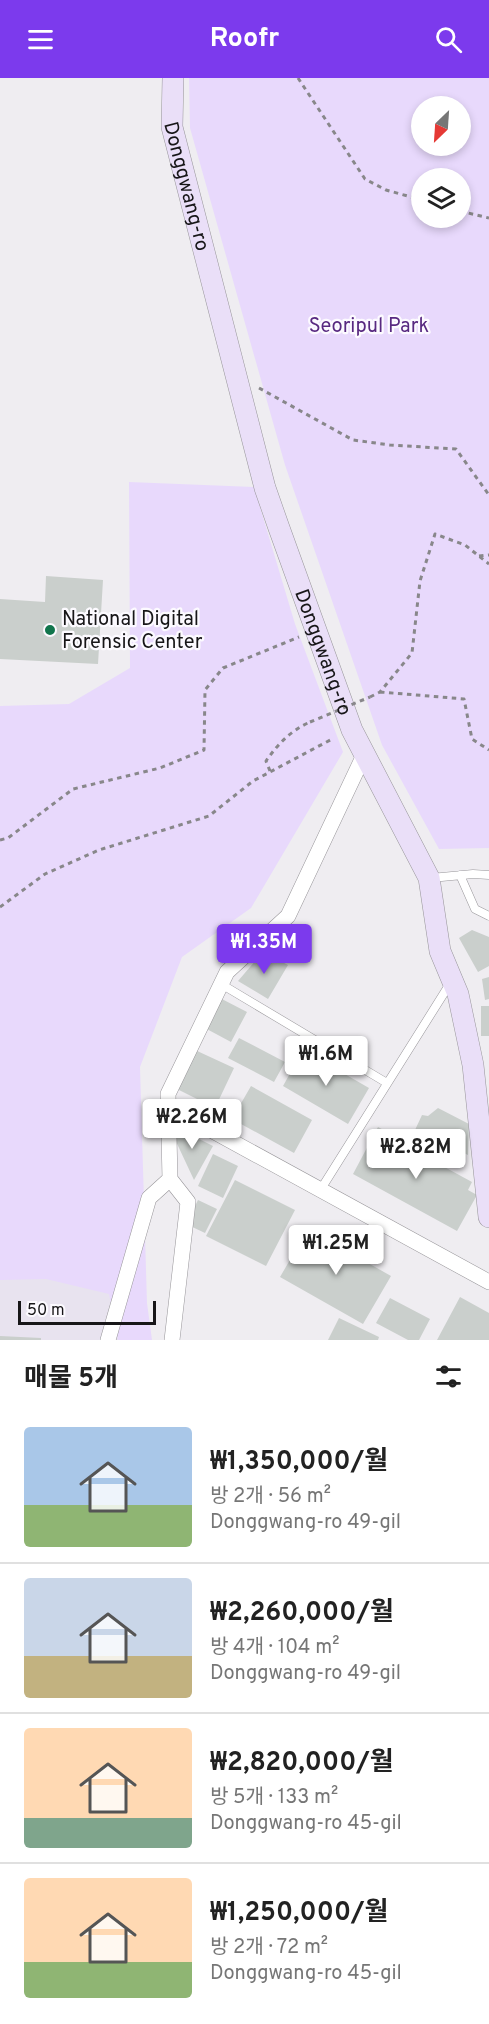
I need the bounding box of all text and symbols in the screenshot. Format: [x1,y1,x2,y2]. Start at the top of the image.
text: Roofr [210,22,279,56]
icon: menu [24,23,57,56]
icon: search [432,23,465,56]
north arrow [411,96,471,156]
map controls [411,96,471,228]
street label: Donggwang-ro [156,119,214,254]
button: layers [411,168,471,228]
park label: Seoripul Park [309,314,429,340]
street label: Donggwang-ro [287,586,357,719]
place label: National Digital Forensic Center [62,607,203,656]
marker: National Digital Forensic Center [43,623,57,637]
pin: ₩1.35M [215,924,313,975]
text: ₩1.35M [231,930,297,956]
pin: ₩1.6M [284,1036,368,1087]
text: ₩1.6M [299,1042,353,1068]
pin: ₩2.26M [143,1099,241,1150]
text: ₩2.26M [157,1105,227,1131]
pin: ₩2.82M [367,1129,465,1180]
text: ₩2.82M [381,1135,451,1161]
pin: ₩1.25M [287,1225,385,1276]
text: ₩1.25M [303,1231,369,1257]
scale bar [18,1298,156,1326]
text: 50 m [27,1301,65,1321]
icon: filters [432,1360,465,1393]
text: 매물 5개 [24,1363,118,1396]
text: ₩1,350,000/월 [210,1446,388,1479]
icon: home [72,1451,144,1523]
text: 방 2개 · 56 m² [210,1484,331,1510]
text: Donggwang-ro 49-gil [210,1510,401,1536]
text: ₩2,260,000/월 [210,1597,394,1630]
icon: home [72,1602,144,1674]
text: 방 4개 · 104 m² [210,1635,339,1661]
text: Donggwang-ro 49-gil [210,1661,401,1687]
text: ₩2,820,000/월 [210,1747,394,1780]
icon: home [72,1752,144,1824]
text: 방 5개 · 133 m² [210,1785,338,1811]
text: Donggwang-ro 45-gil [210,1811,402,1837]
text: ₩1,250,000/월 [210,1897,389,1930]
icon: home [72,1902,144,1974]
text: 방 2개 · 72 m² [210,1935,328,1961]
text: Donggwang-ro 45-gil [210,1961,402,1987]

